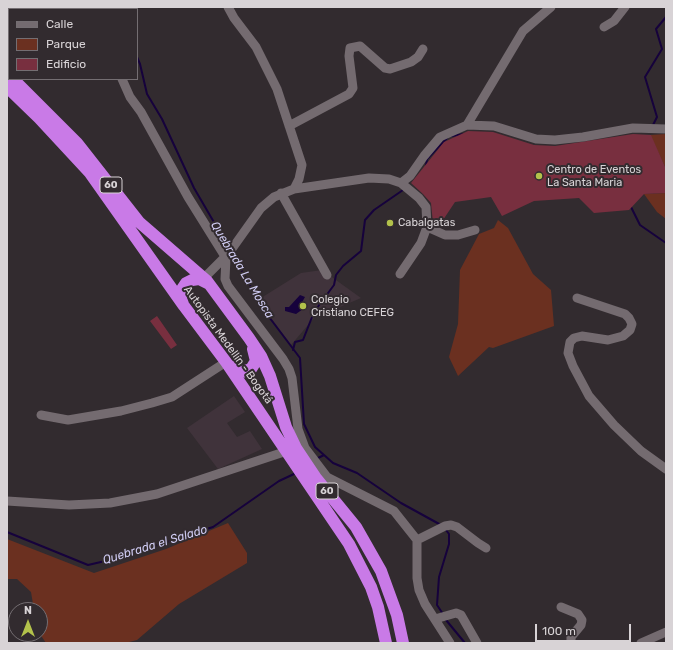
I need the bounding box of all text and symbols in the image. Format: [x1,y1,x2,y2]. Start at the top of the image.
legend [8,8,138,80]
text: Calle [46,17,73,31]
text: Parque [46,37,86,51]
text: Edificio [46,57,86,71]
place label: Centro de Eventos La Santa Maria [547,163,641,189]
marker: Centro de Eventos La Santa Maria [534,171,544,181]
road number: 60 [100,177,122,193]
place label: Cabalgatas [398,216,455,230]
marker: Cabalgatas [385,218,395,228]
water label: Quebrada La Mosca [207,219,277,321]
street label: Autopista Medellín - Bogotá [181,284,275,406]
place label: Colegio Cristiano CEFEG [311,293,394,319]
marker: Colegio Cristiano CEFEG [298,301,308,311]
road number: 60 [316,483,338,499]
water label: Quebrada el Salado [101,522,209,568]
north arrow [8,602,48,642]
text: N [24,604,32,617]
scale bar [537,616,633,642]
text: 100 m [542,624,576,638]

